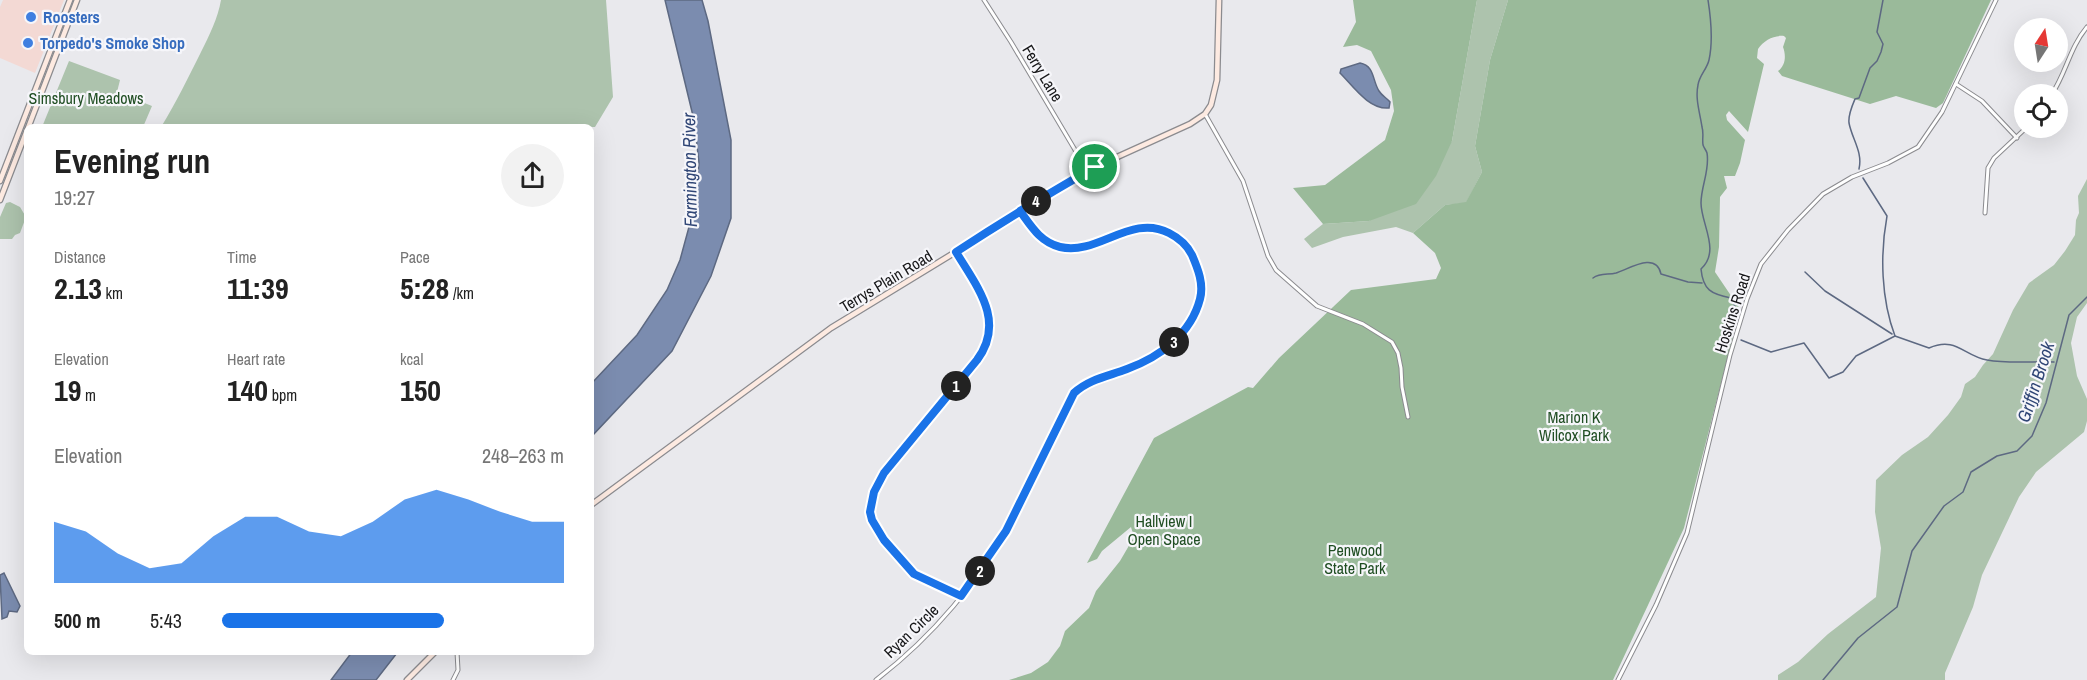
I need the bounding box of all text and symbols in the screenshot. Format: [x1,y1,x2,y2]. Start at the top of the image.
place label: Roosters [43,6,100,28]
marker: Roosters [24,10,38,24]
north arrow [2014,18,2068,72]
map controls [2014,18,2068,138]
place label: Torpedo's Smoke Shop [40,32,185,54]
marker: Torpedo's Smoke Shop [21,36,35,50]
street label: Ferry Lane [1017,40,1069,106]
button: locate [2014,84,2068,138]
park label: Simsbury Meadows [28,87,144,109]
water label: Farmington River [676,112,703,227]
text: Evening run [54,139,210,183]
pin [1069,141,1120,192]
button: share [501,144,564,207]
icon: arrive [1078,150,1111,183]
text: 19:27 [54,184,95,211]
pin: 4 [1021,186,1051,216]
text: 4 [1032,190,1040,212]
street label: Terrys Plain Road [836,245,936,317]
text: Distance [54,246,106,268]
text: Time [227,246,257,268]
text: Pace [400,246,430,268]
text: 2.13 [54,268,102,308]
text: 11:39 [227,268,289,308]
text: 5:28 [400,268,449,308]
street label: Hoskins Road [1709,270,1755,356]
text: km [102,282,123,304]
text: /km [449,282,474,304]
pin: 3 [1159,327,1189,357]
text: 3 [1170,331,1178,353]
water label: Griffin Brook [2011,338,2060,425]
text: Elevation [54,348,109,370]
text: Heart rate [227,348,285,370]
text: kcal [400,348,423,370]
text: 19 [54,370,81,410]
text: 140 [227,370,268,410]
text: 150 [400,370,441,410]
pin: 1 [941,371,971,401]
text: 1 [952,375,960,397]
text: m [81,384,96,406]
text: bpm [268,384,297,406]
park label: Marion K Wilcox Park [1539,406,1609,446]
text: Elevation [54,442,122,469]
text: 248–263 m [482,442,564,469]
park label: Hallview I Open Space [1128,510,1200,550]
park label: Penwood State Park [1324,539,1386,579]
pin: 2 [965,556,995,586]
text: 2 [976,560,984,582]
street label: Ryan Circle [879,599,943,663]
text: 500 m [54,607,101,634]
text: 5:43 [150,607,182,634]

